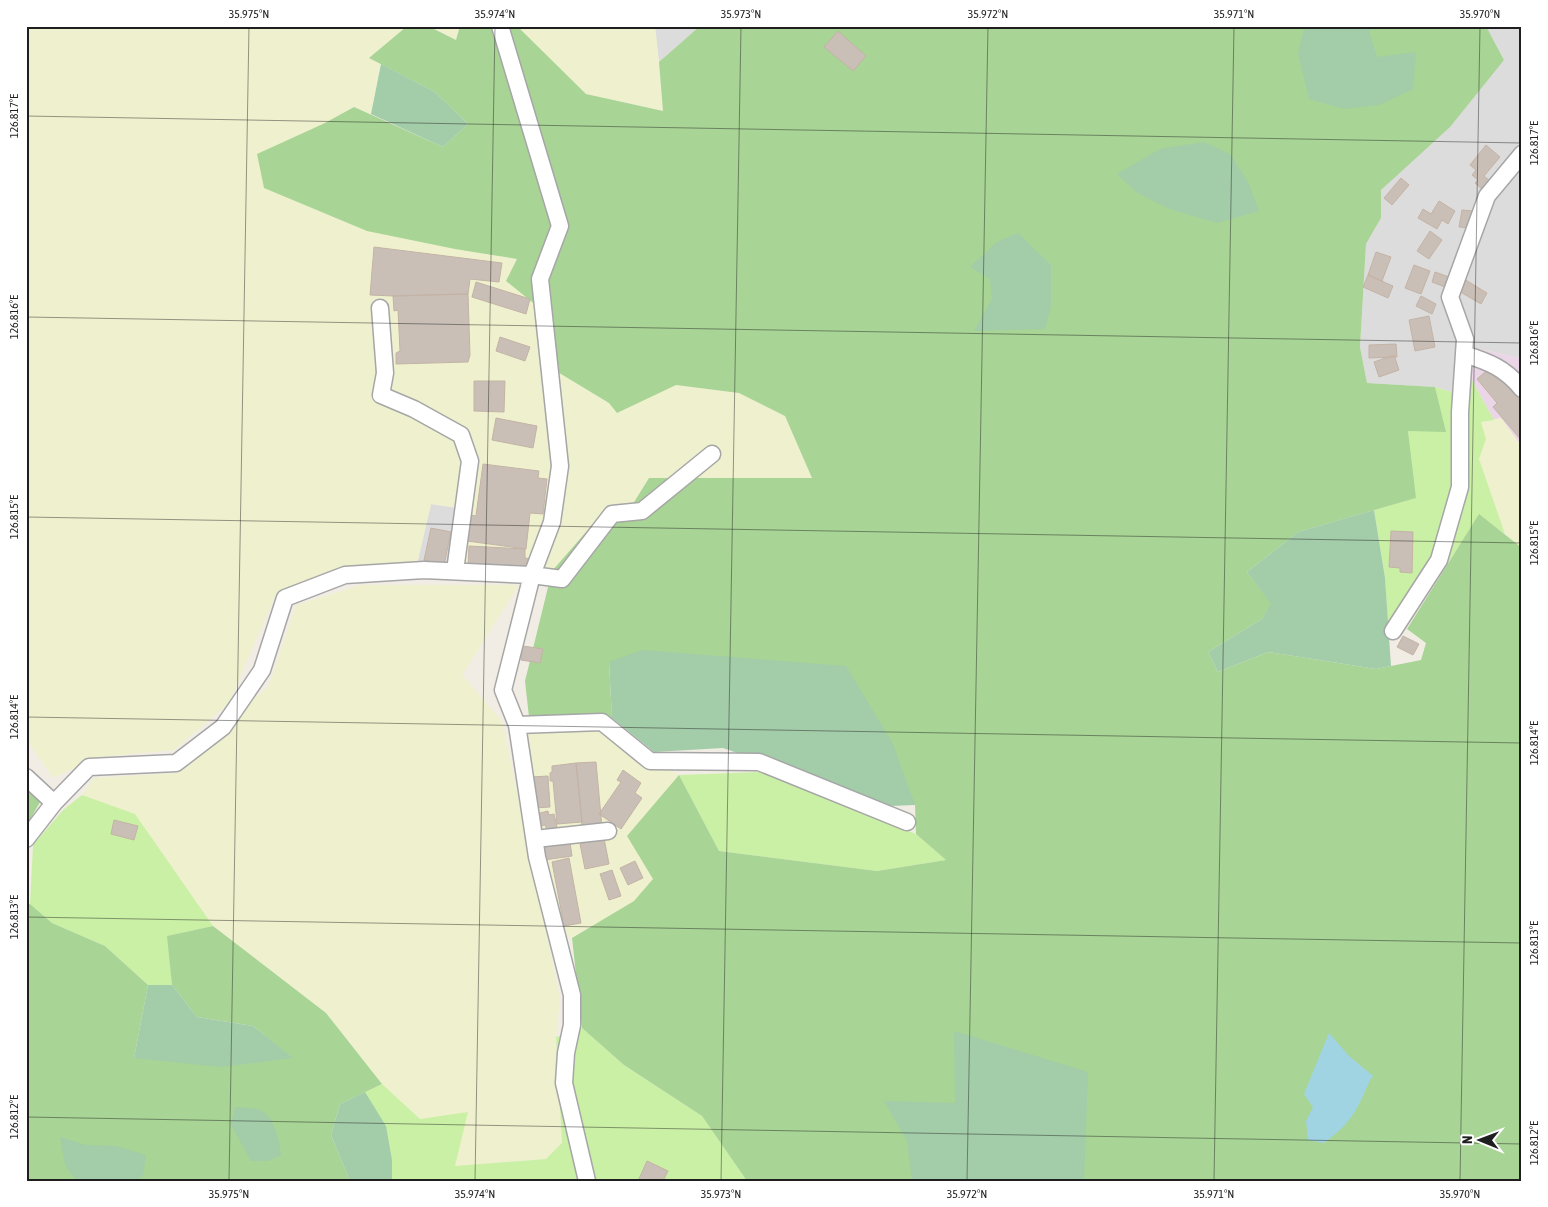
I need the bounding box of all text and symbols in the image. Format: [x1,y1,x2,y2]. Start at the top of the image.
text: 35.975°N [229,7,269,21]
text: 35.974°N [475,7,515,21]
text: 35.973°N [721,7,761,21]
text: 35.972°N [968,7,1008,21]
text: 35.971°N [1214,7,1254,21]
text: 35.970°N [1460,7,1500,21]
text: 126.817°E [7,94,21,138]
text: 126.817°E [1527,121,1541,165]
text: 126.816°E [7,295,21,339]
text: 126.816°E [1527,321,1541,365]
text: 126.815°E [7,495,21,539]
text: 126.815°E [1527,521,1541,565]
text: 126.814°E [7,695,21,739]
text: 126.814°E [1527,721,1541,765]
text: 126.813°E [7,895,21,939]
text: 126.813°E [1527,921,1541,965]
text: 126.812°E [7,1095,21,1139]
north arrow [1456,1114,1506,1164]
text: 126.812°E [1527,1121,1541,1165]
text: N [1459,1136,1475,1144]
text: 35.975°N [209,1187,249,1201]
text: 35.974°N [455,1187,495,1201]
text: 35.973°N [701,1187,741,1201]
text: 35.972°N [947,1187,987,1201]
text: 35.971°N [1194,1187,1234,1201]
text: 35.970°N [1440,1187,1480,1201]

